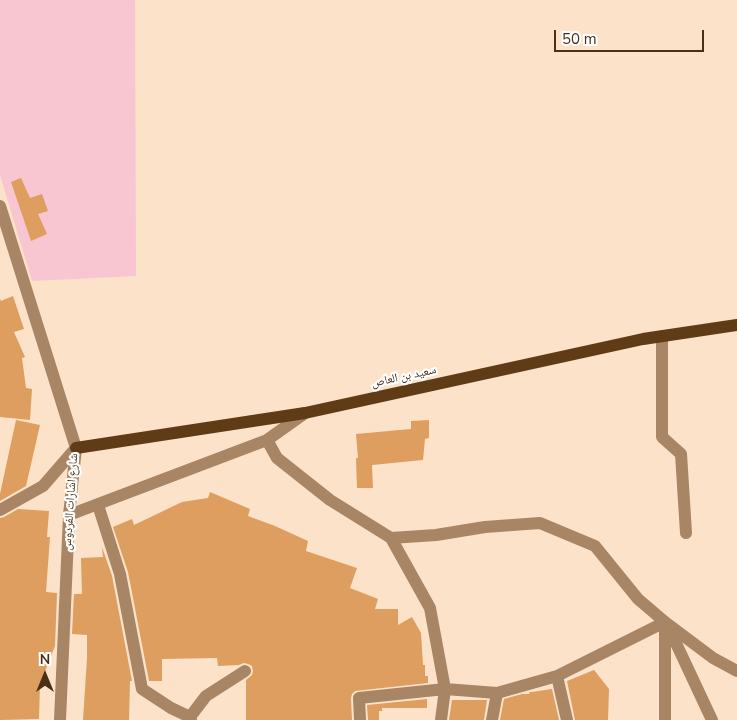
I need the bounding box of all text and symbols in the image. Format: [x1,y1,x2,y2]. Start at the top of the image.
scale bar [557,20,707,52]
text: 50 m [562,29,597,49]
street label: سعيد بن العاص [370,363,438,391]
street label: شارع اشارات الفردوس [60,453,82,551]
north arrow [20,650,70,700]
text: N [40,650,50,669]

